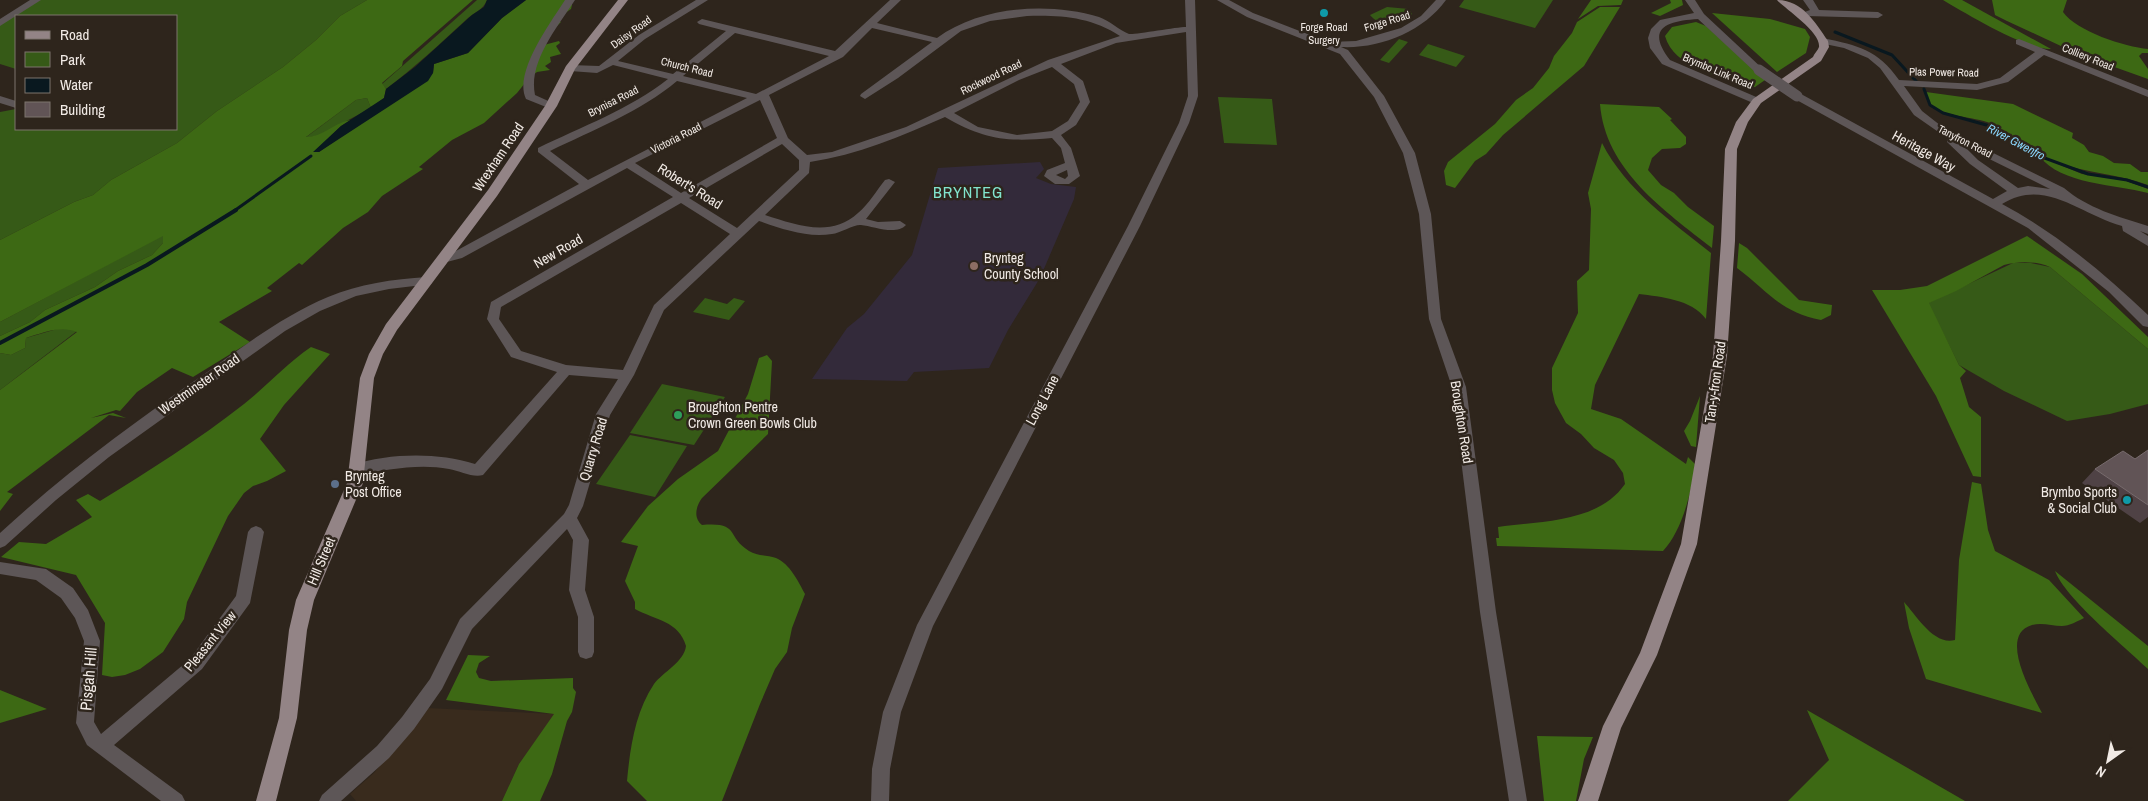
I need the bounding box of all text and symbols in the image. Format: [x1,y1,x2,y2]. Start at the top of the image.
marker: Forge Road Surgery [1318,7,1330,19]
street label: Forge Road [1362,7,1412,35]
street label: Daisy Road [608,12,654,52]
legend [15,15,178,130]
place label: Forge Road Surgery [1300,20,1348,47]
text: Road [60,24,89,45]
street label: Colliery Road [2060,40,2116,74]
text: Park [60,49,86,70]
street label: Brymbo Link Road [1681,50,1755,92]
street label: Church Road [660,54,714,80]
street label: Rockwood Road [958,56,1024,98]
street label: Plas Power Road [1909,64,1979,80]
text: Water [60,74,92,95]
street label: Brynisa Road [585,82,641,120]
text: Building [60,99,105,120]
street label: Wrexham Road [468,119,528,195]
street label: Victoria Road [648,119,704,157]
water label: River Gwenfro [1984,120,2048,164]
street label: Tanyfron Road [1936,121,1994,161]
street label: Heritage Way [1889,126,1959,176]
street label: Robert's Road [654,159,726,213]
district label: BRYNTEG [933,181,1003,203]
street label: New Road [530,230,586,272]
place label: Brynteg County School [984,249,1059,283]
marker: Brynteg County School [968,260,980,272]
street label: Tan-y-fron Road [1700,340,1730,424]
street label: Westminster Road [155,349,243,419]
street label: Long Lane [1021,372,1063,428]
street label: Broughton Road [1447,379,1477,465]
place label: Broughton Pentre Crown Green Bowls Club [688,398,817,432]
marker: Broughton Pentre Crown Green Bowls Club [672,409,684,421]
street label: Quarry Road [575,415,611,483]
place label: Brynteg Post Office [345,467,402,501]
marker: Brynteg Post Office [329,478,341,490]
place label: Brymbo Sports & Social Club [2041,483,2117,517]
marker: Brymbo Sports & Social Club [2121,494,2133,506]
street label: Hill Street [303,534,339,588]
street label: Pleasant View [180,606,240,675]
street label: Pisgah Hill [74,646,102,712]
north arrow [2083,736,2133,786]
text: N [2093,762,2109,782]

